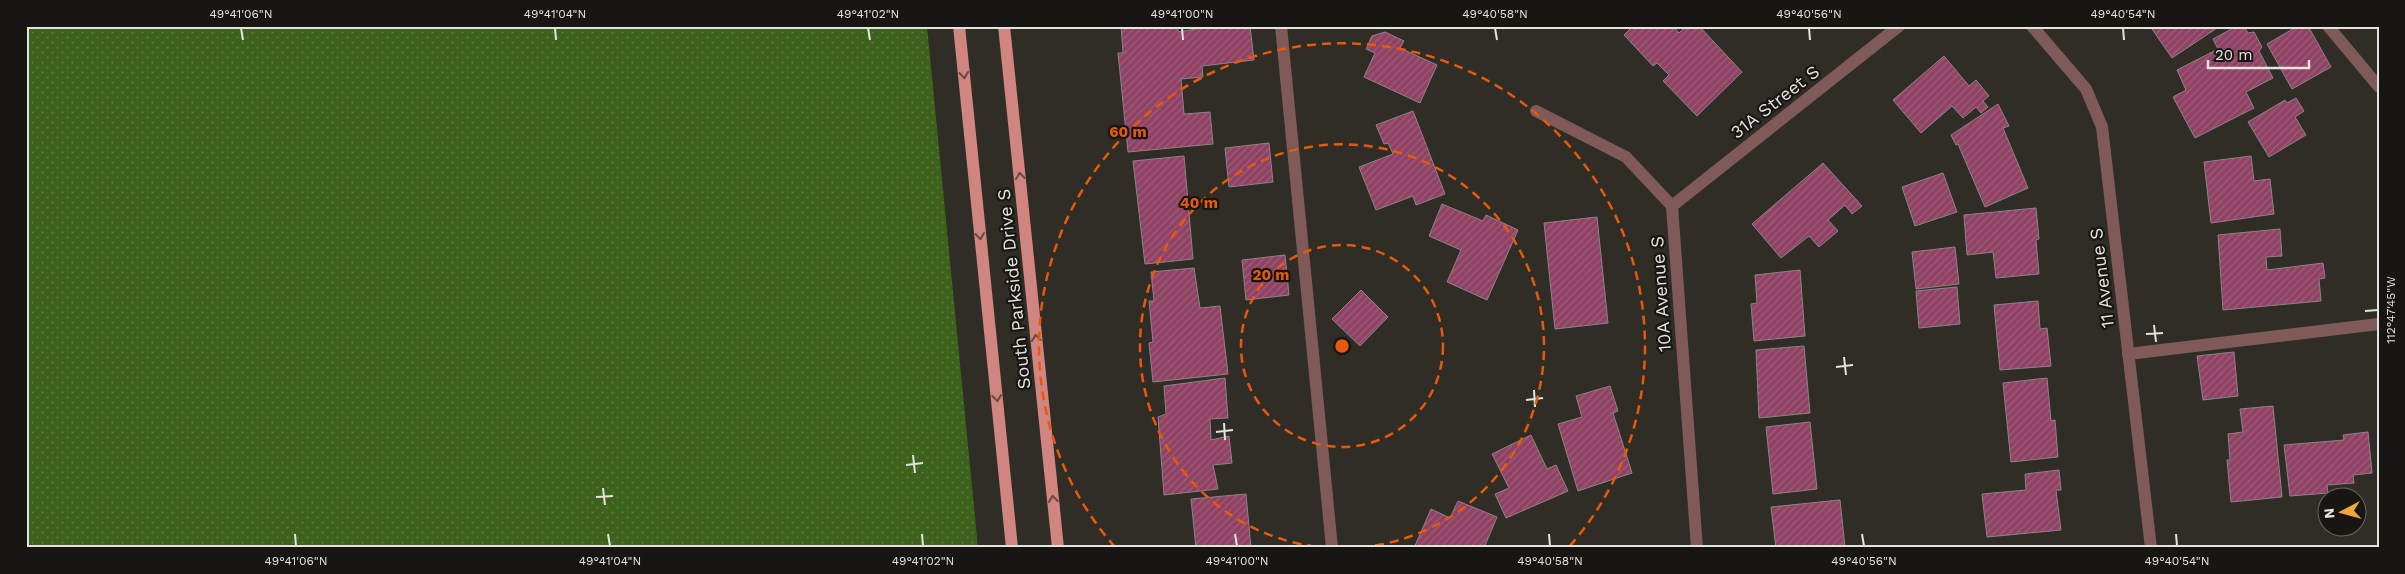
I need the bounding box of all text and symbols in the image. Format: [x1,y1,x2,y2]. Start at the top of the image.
text: 49°41'06"N [210,7,273,21]
text: 49°41'04"N [524,7,586,21]
text: 49°41'02"N [837,7,899,21]
text: 49°41'00"N [1150,7,1214,21]
text: 49°40'58"N [1462,7,1528,21]
text: 49°40'56"N [1776,7,1842,21]
text: 49°40'54"N [2091,7,2155,21]
scale bar [2208,38,2309,70]
text: 20 m [2215,46,2253,64]
street label: 31A Street S [1726,60,1823,143]
one-way arrow [958,71,969,79]
text: 60 m [1109,123,1147,141]
one-way arrow [1014,172,1025,180]
street label: South Parkside Drive S [993,188,1034,390]
text: 40 m [1180,194,1218,212]
street label: 11 Avenue S [2085,227,2118,329]
one-way arrow [974,233,985,241]
street label: 10A Avenue S [1646,235,1675,353]
text: 20 m [1252,266,1290,284]
text: 112°47'45"W [2384,276,2398,344]
one-way arrow [1031,333,1042,341]
centre of rings [1333,337,1351,355]
one-way arrow [991,394,1002,402]
north arrow [2318,486,2368,536]
one-way arrow [1048,495,1059,503]
text: N [2321,507,2338,519]
text: 49°41'06"N [265,554,328,568]
text: 49°41'04"N [579,554,641,568]
text: 49°41'02"N [892,554,954,568]
text: 49°41'00"N [1205,554,1269,568]
text: 49°40'58"N [1517,554,1583,568]
text: 49°40'56"N [1831,554,1897,568]
text: 49°40'54"N [2145,554,2209,568]

